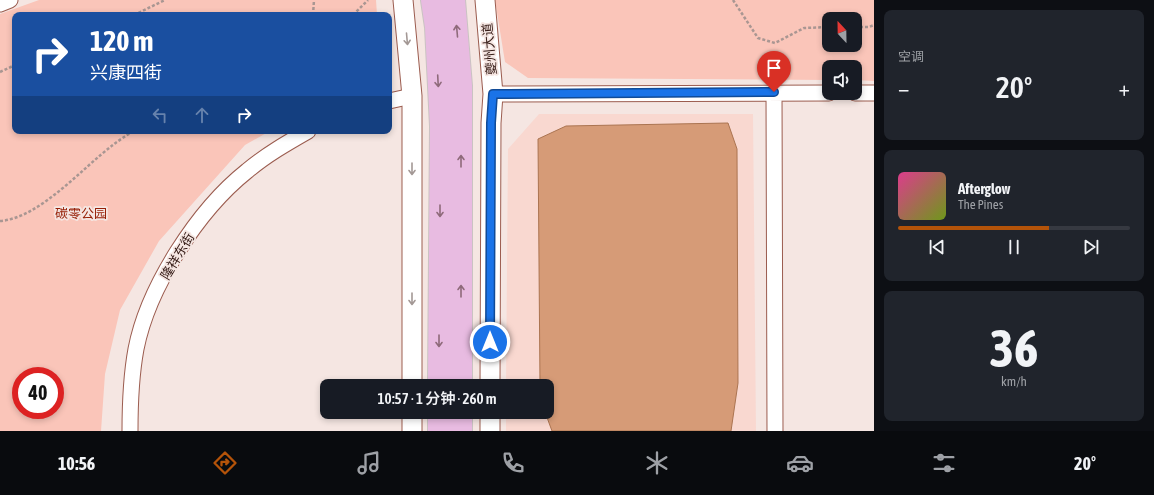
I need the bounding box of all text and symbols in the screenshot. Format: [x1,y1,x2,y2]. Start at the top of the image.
north arrow [822,12,862,52]
map controls [822,12,862,100]
street label: 夔州大道 [480,22,499,76]
text: 120 m [90,25,153,57]
one-way arrow [454,25,461,38]
icon: right [24,28,76,80]
one-way arrow [403,32,411,45]
text: 空调 [898,49,924,64]
pin [757,51,791,92]
icon: arrive [763,57,785,79]
button: sound [822,60,862,100]
text: 兴康四街 [90,62,162,83]
text: 20° [996,70,1032,104]
one-way arrow [435,74,442,87]
text: − [898,75,909,101]
text: + [1119,75,1130,101]
icon: left [149,104,171,126]
icon: ahead [191,104,213,126]
icon: right [233,104,255,126]
one-way arrow [457,155,465,168]
one-way arrow [408,162,416,175]
text: Afterglow [958,180,1011,197]
text: The Pines [958,197,1003,212]
one-way arrow [437,204,444,217]
park label: 碳零公园 [55,206,107,221]
street label: 隆祥东街 [158,230,197,282]
icon: previous [926,236,948,258]
icon: pause [1003,236,1025,258]
icon: next [1080,236,1102,258]
one-way arrow [457,285,465,298]
one-way arrow [408,292,416,305]
text: 36 [990,318,1038,378]
position arrow [469,321,511,363]
one-way arrow [436,334,443,347]
speed limit sign: 40 [12,367,64,419]
text: km/h [1001,374,1027,389]
text: 10:57 · 1 分钟 · 260 m [378,390,496,407]
icon: directions [211,449,239,477]
icon: music [355,449,383,477]
icon: phone [499,449,527,477]
icon: climate [643,449,671,477]
icon: car [786,449,814,477]
icon: filters [930,449,958,477]
text: 10:56 [58,453,95,474]
text: 20° [1074,453,1096,474]

